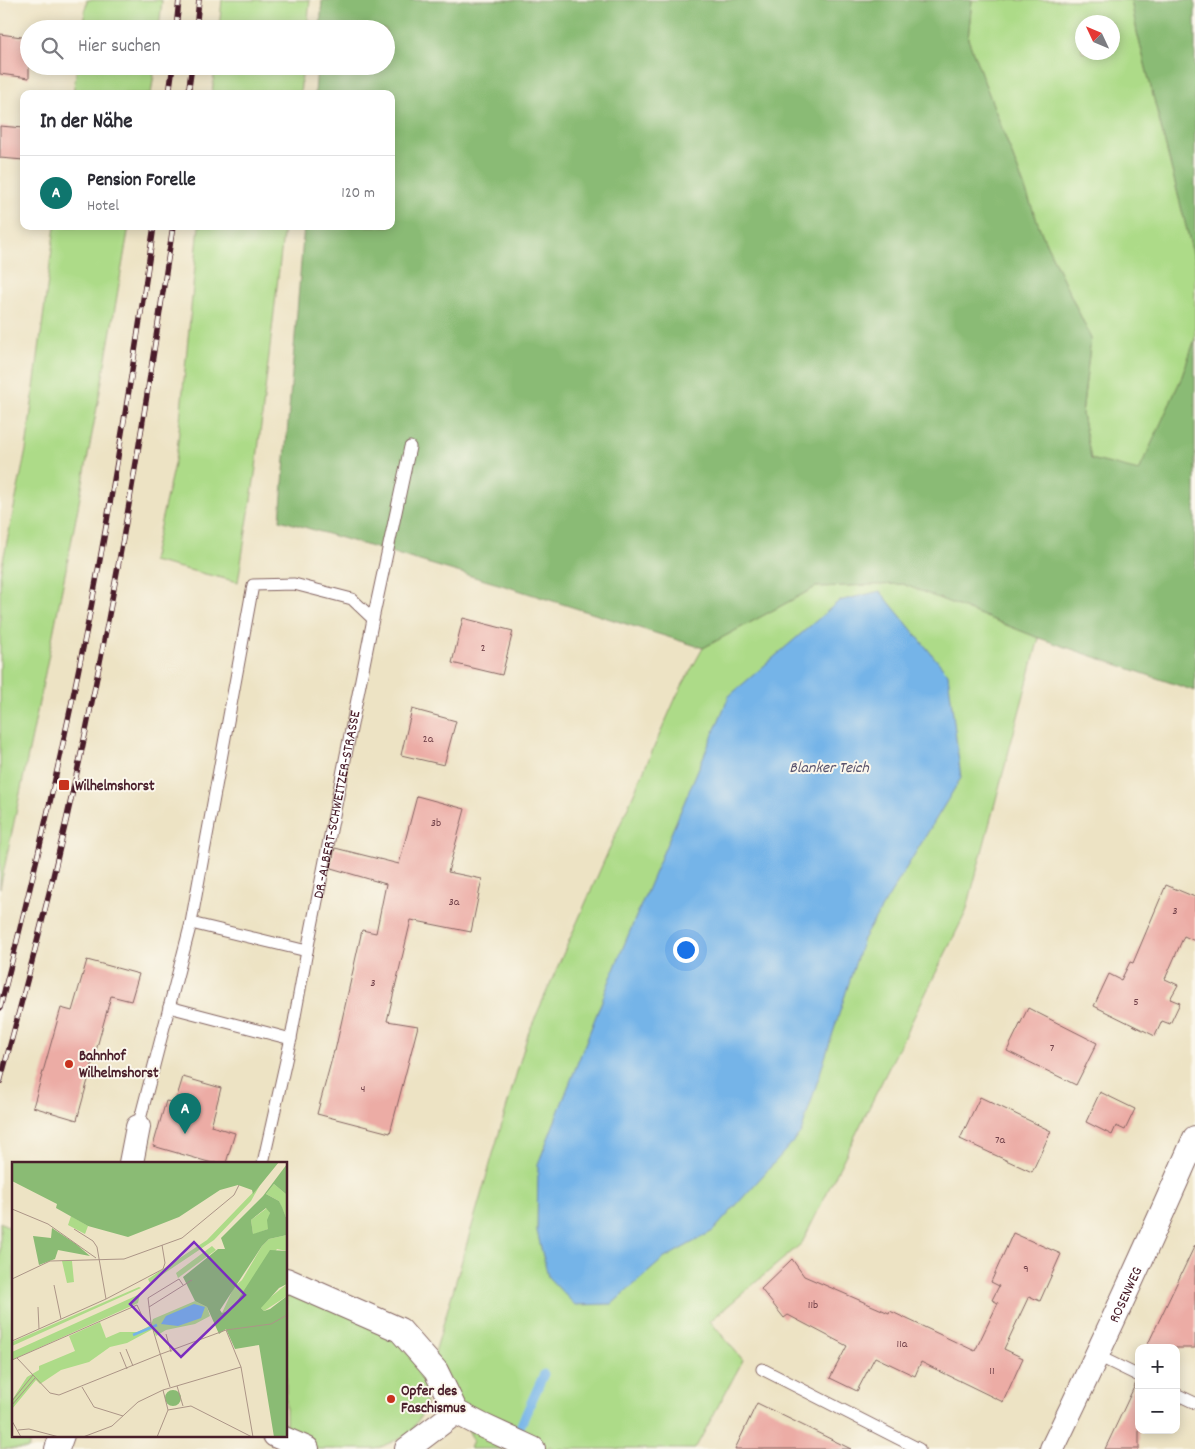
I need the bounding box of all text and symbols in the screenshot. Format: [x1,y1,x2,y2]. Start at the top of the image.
north arrow [1075,15,1120,60]
search box [20,20,395,75]
icon: search [38,34,66,62]
text: Hier suchen [78,34,161,61]
text: In der Nähe [40,108,132,138]
text: Pension Forelle [87,168,196,195]
text: A [52,182,60,205]
text: 120 m [341,182,375,205]
text: Hotel [87,195,119,218]
house number: 2 [480,640,486,657]
street label: DR.-ALBERT-SCHWEITZER-STRASSE [309,709,368,901]
house number: 2a [423,731,434,748]
water label: Blanker Teich [789,757,869,780]
place label: Wilhelmshorst [75,776,155,798]
marker: Wilhelmshorst [57,778,71,792]
house number: 3b [431,815,441,832]
house number: 3a [449,894,460,911]
house number: 3 [1172,903,1178,920]
your location [673,937,699,963]
house number: 3 [370,975,376,992]
house number: 5 [1133,994,1139,1011]
house number: 7 [1050,1040,1055,1057]
place label: Bahnhof Wilhelmshorst [79,1046,159,1085]
marker: Bahnhof Wilhelmshorst [63,1058,75,1070]
house number: 4 [361,1081,366,1098]
pin: A [169,1093,201,1134]
house number: 7a [995,1132,1005,1149]
inset map [12,1162,288,1436]
house number: 9 [1023,1261,1029,1278]
street label: ROSENWEG [1104,1263,1149,1327]
house number: 11b [808,1297,818,1314]
house number: 11a [897,1336,908,1353]
map controls [1135,1344,1180,1434]
button: + [1135,1344,1180,1389]
house number: 11 [989,1363,995,1380]
place label: Opfer des Faschismus [401,1381,466,1420]
button: − [1135,1389,1180,1434]
marker: Opfer des Faschismus [385,1393,397,1405]

